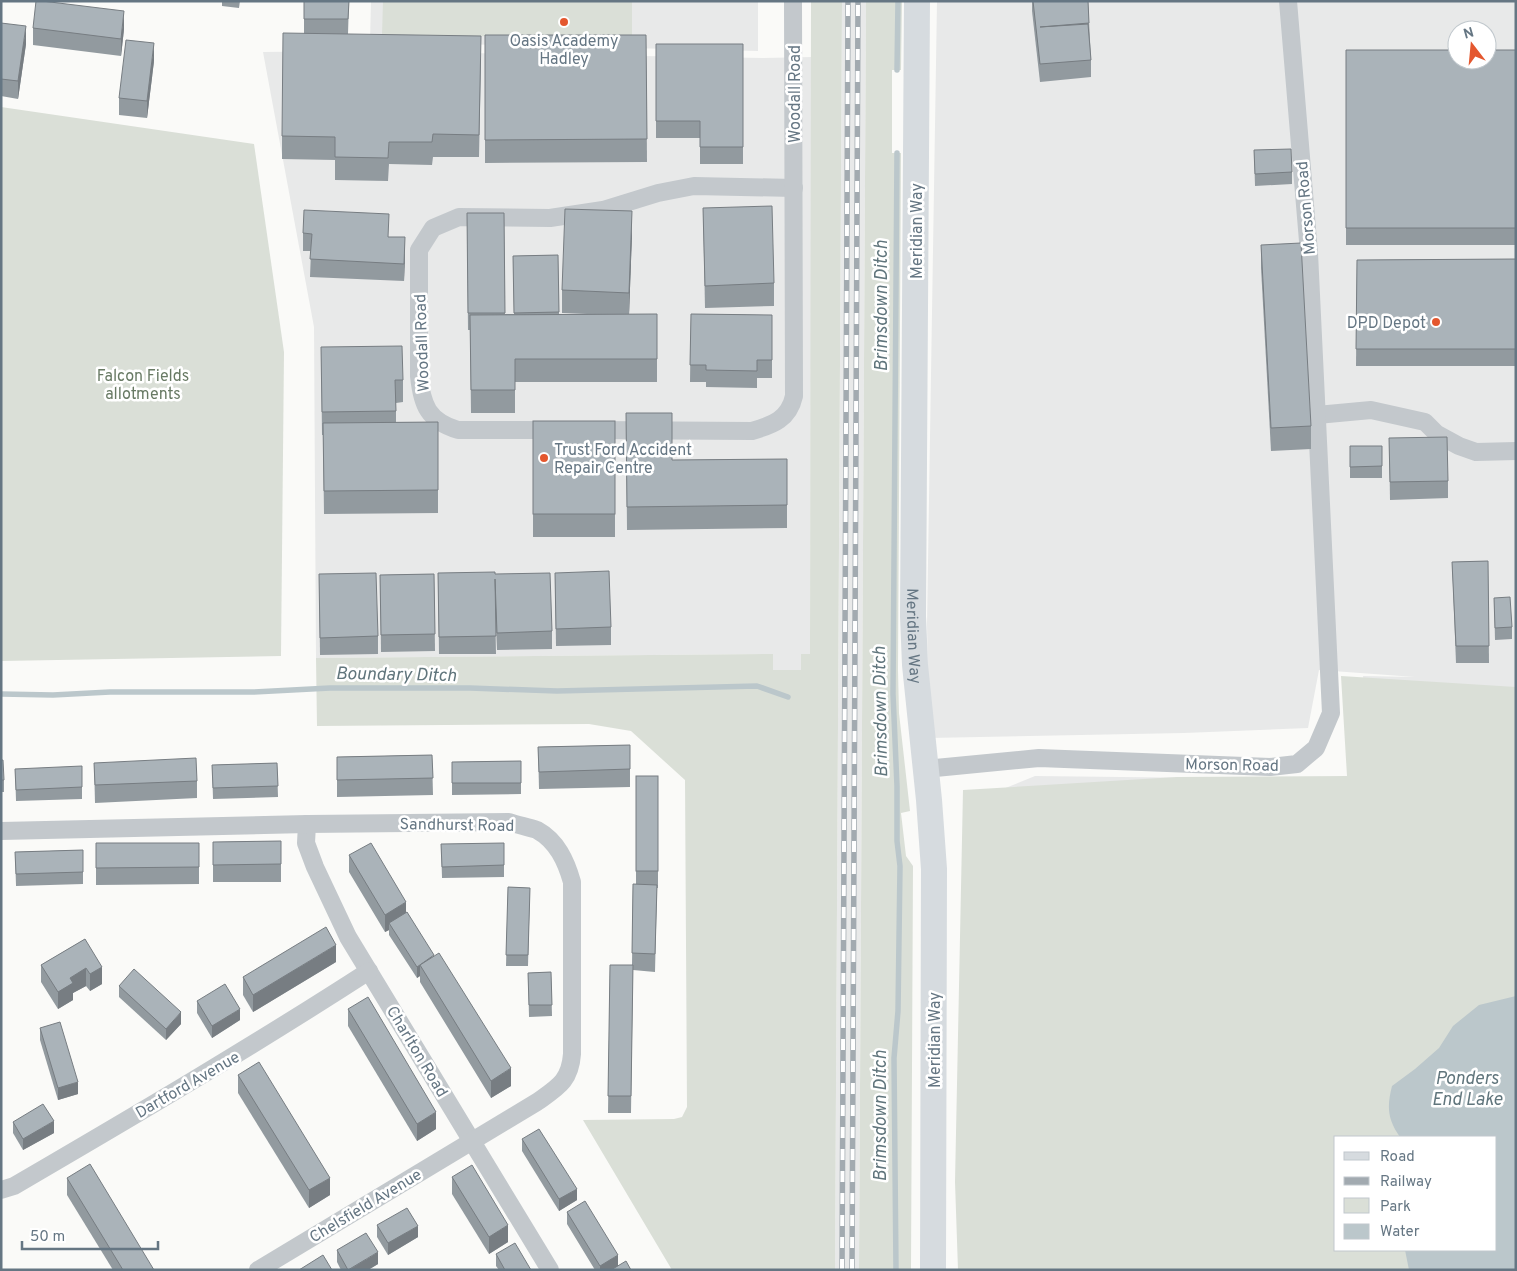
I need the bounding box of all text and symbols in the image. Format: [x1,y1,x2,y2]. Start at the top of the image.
marker: Oasis Academy Hadley [558,16,570,28]
north arrow [1447,20,1497,70]
text: N [1462,24,1476,44]
place label: Oasis Academy Hadley [510,32,618,70]
street label: Woodall Road [786,45,806,143]
street label: Morson Road [1293,160,1321,255]
street label: Meridian Way [908,183,928,279]
water label: Brimsdown Ditch [871,240,894,372]
street label: Woodall Road [411,294,435,392]
place label: DPD Depot [1347,314,1426,334]
marker: DPD Depot [1430,316,1442,328]
park label: Falcon Fields allotments [97,367,189,405]
place label: Trust Ford Accident Repair Centre [554,441,692,479]
marker: Trust Ford Accident Repair Centre [538,452,550,464]
street label: Meridian Way [901,588,925,685]
water label: Brimsdown Ditch [869,646,894,778]
water label: Boundary Ditch [335,663,457,688]
street label: Morson Road [1185,755,1279,777]
street label: Sandhurst Road [399,815,515,837]
street label: Meridian Way [926,992,946,1088]
street label: Charlton Road [381,1003,451,1101]
street label: Dartford Avenue [132,1048,244,1124]
water label: Brimsdown Ditch [870,1050,893,1182]
water label: Ponders End Lake [1432,1068,1503,1112]
legend [1334,1136,1497,1251]
text: Road [1380,1148,1415,1167]
street label: Chelsfield Avenue [306,1165,426,1248]
text: Railway [1380,1173,1432,1192]
text: Park [1380,1198,1411,1217]
scale bar [22,1218,159,1250]
text: Water [1380,1223,1420,1242]
text: 50 m [30,1228,65,1247]

